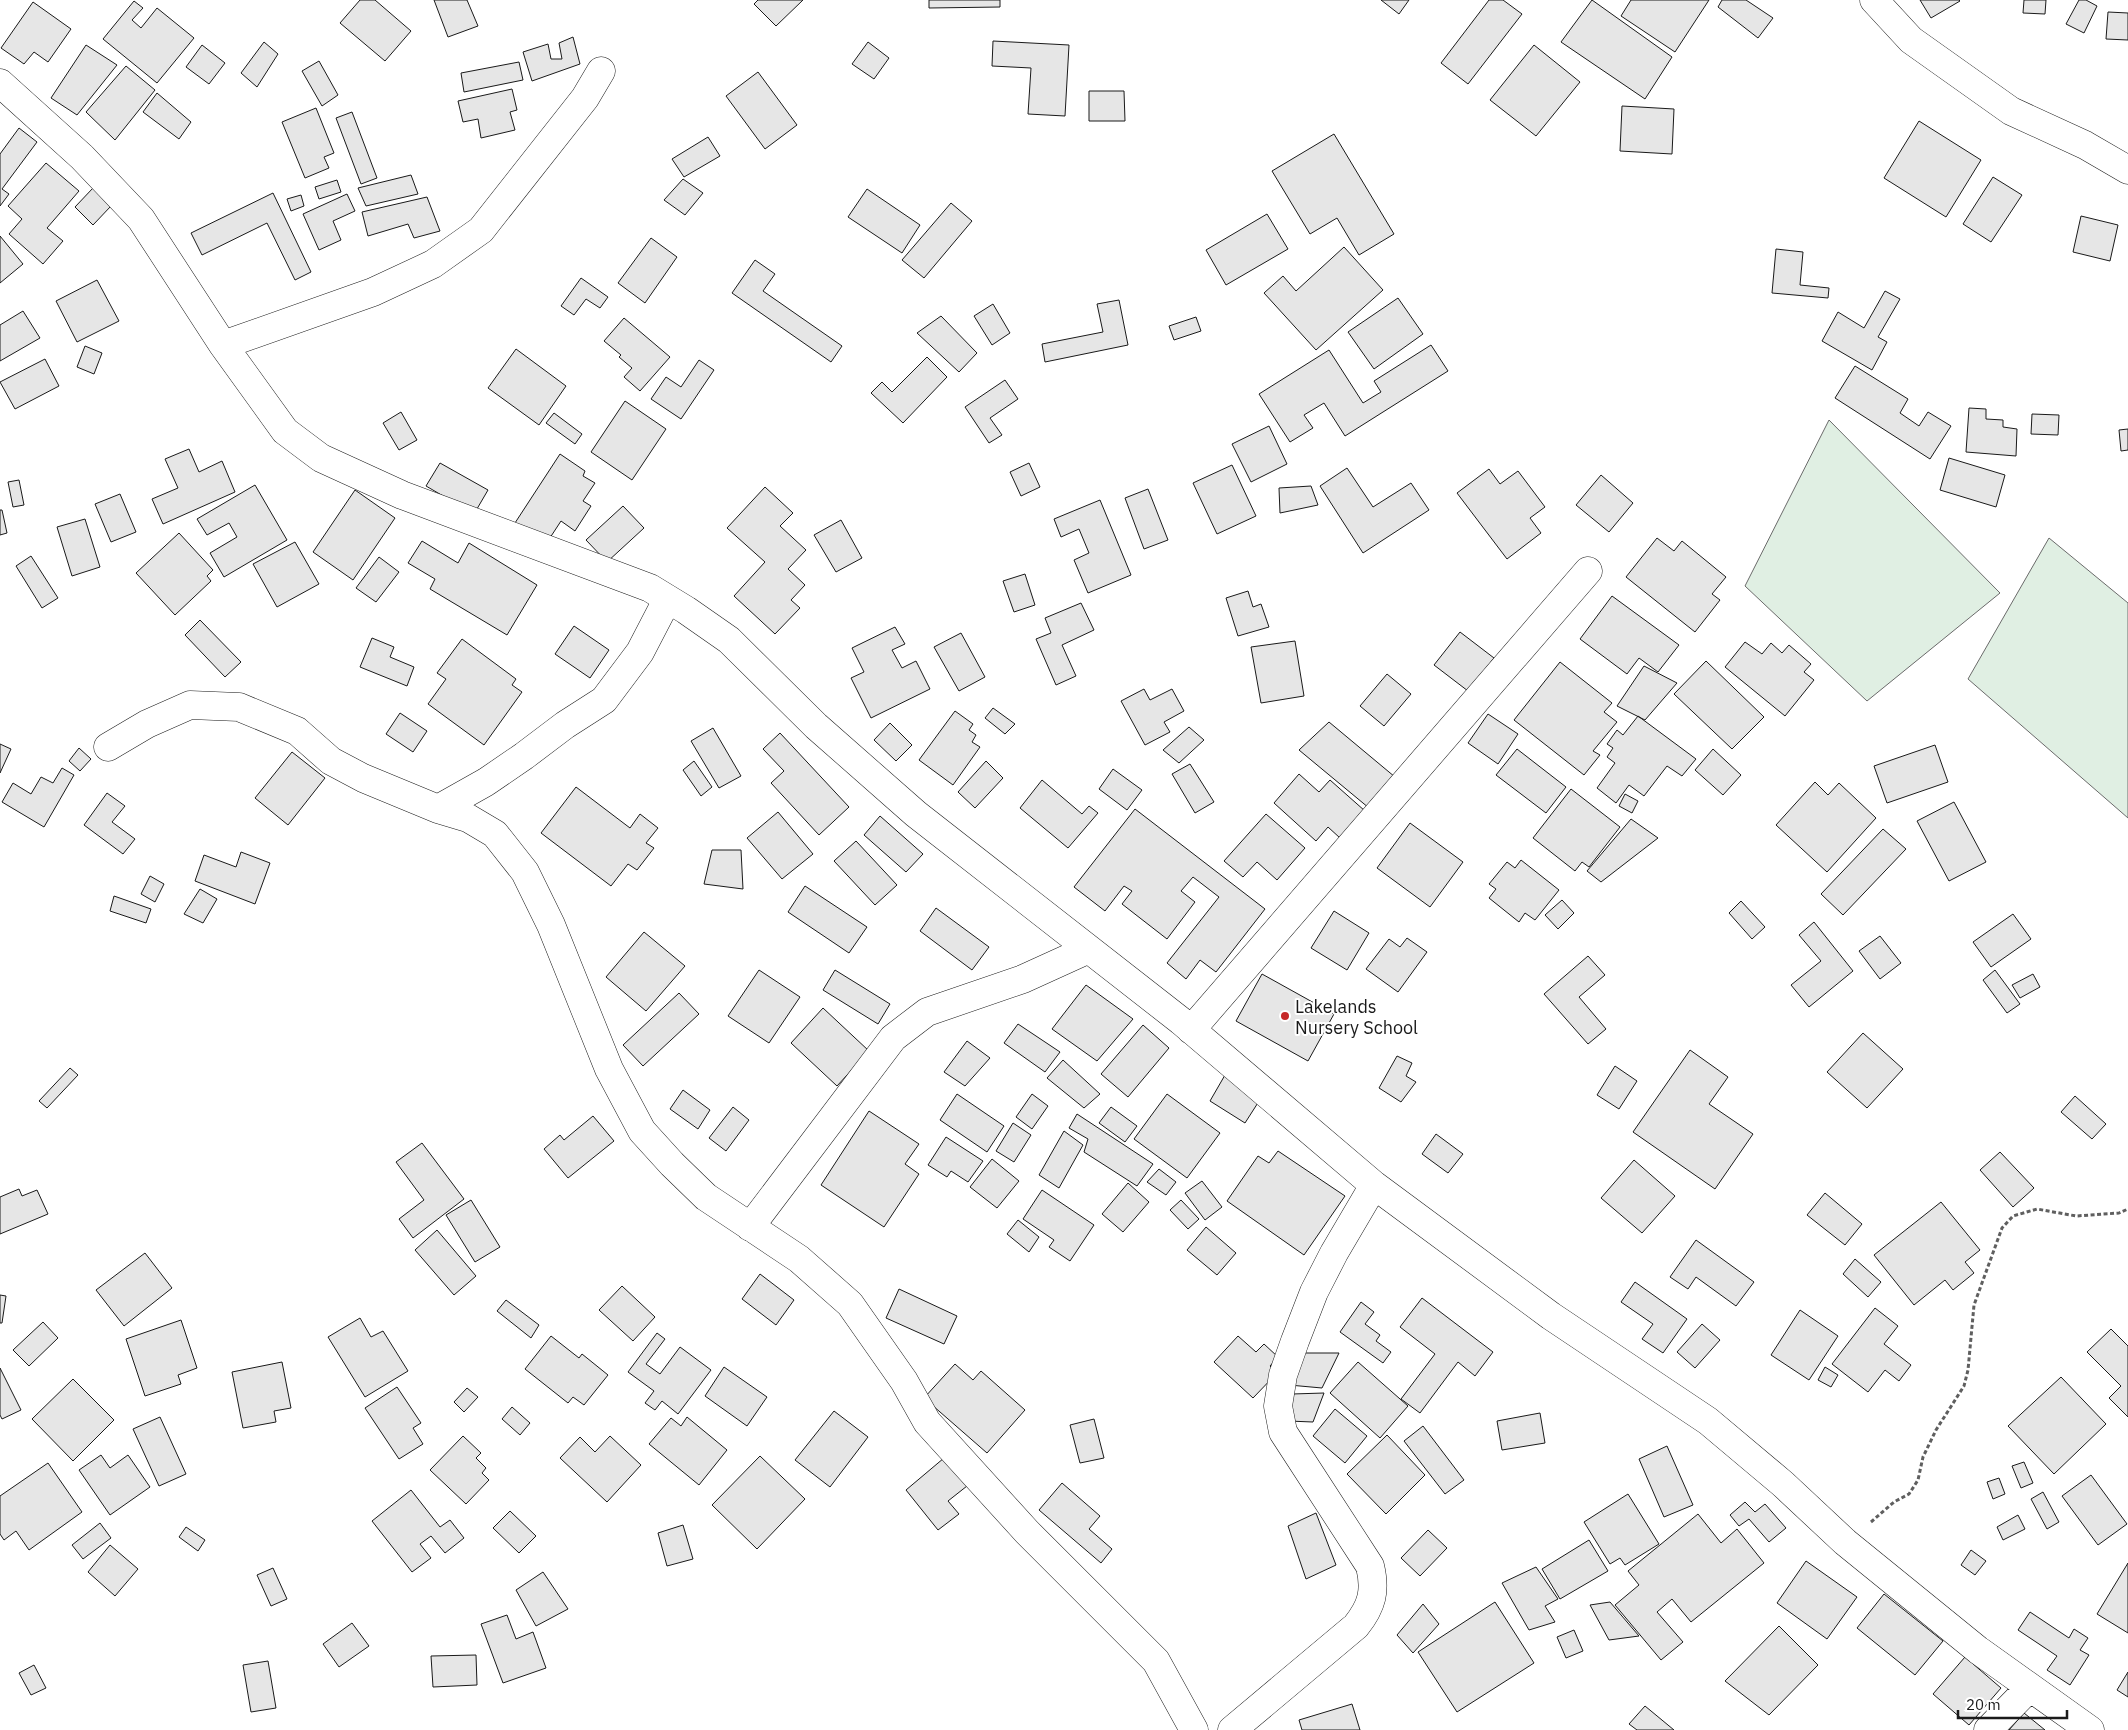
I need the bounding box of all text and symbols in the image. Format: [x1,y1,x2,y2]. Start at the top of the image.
place label: Lakelands Nursery School [1295,995,1418,1039]
marker: Lakelands Nursery School [1279,1010,1291,1022]
scale bar [1958,1688,2067,1720]
text: 20 m [1966,1695,2001,1714]

